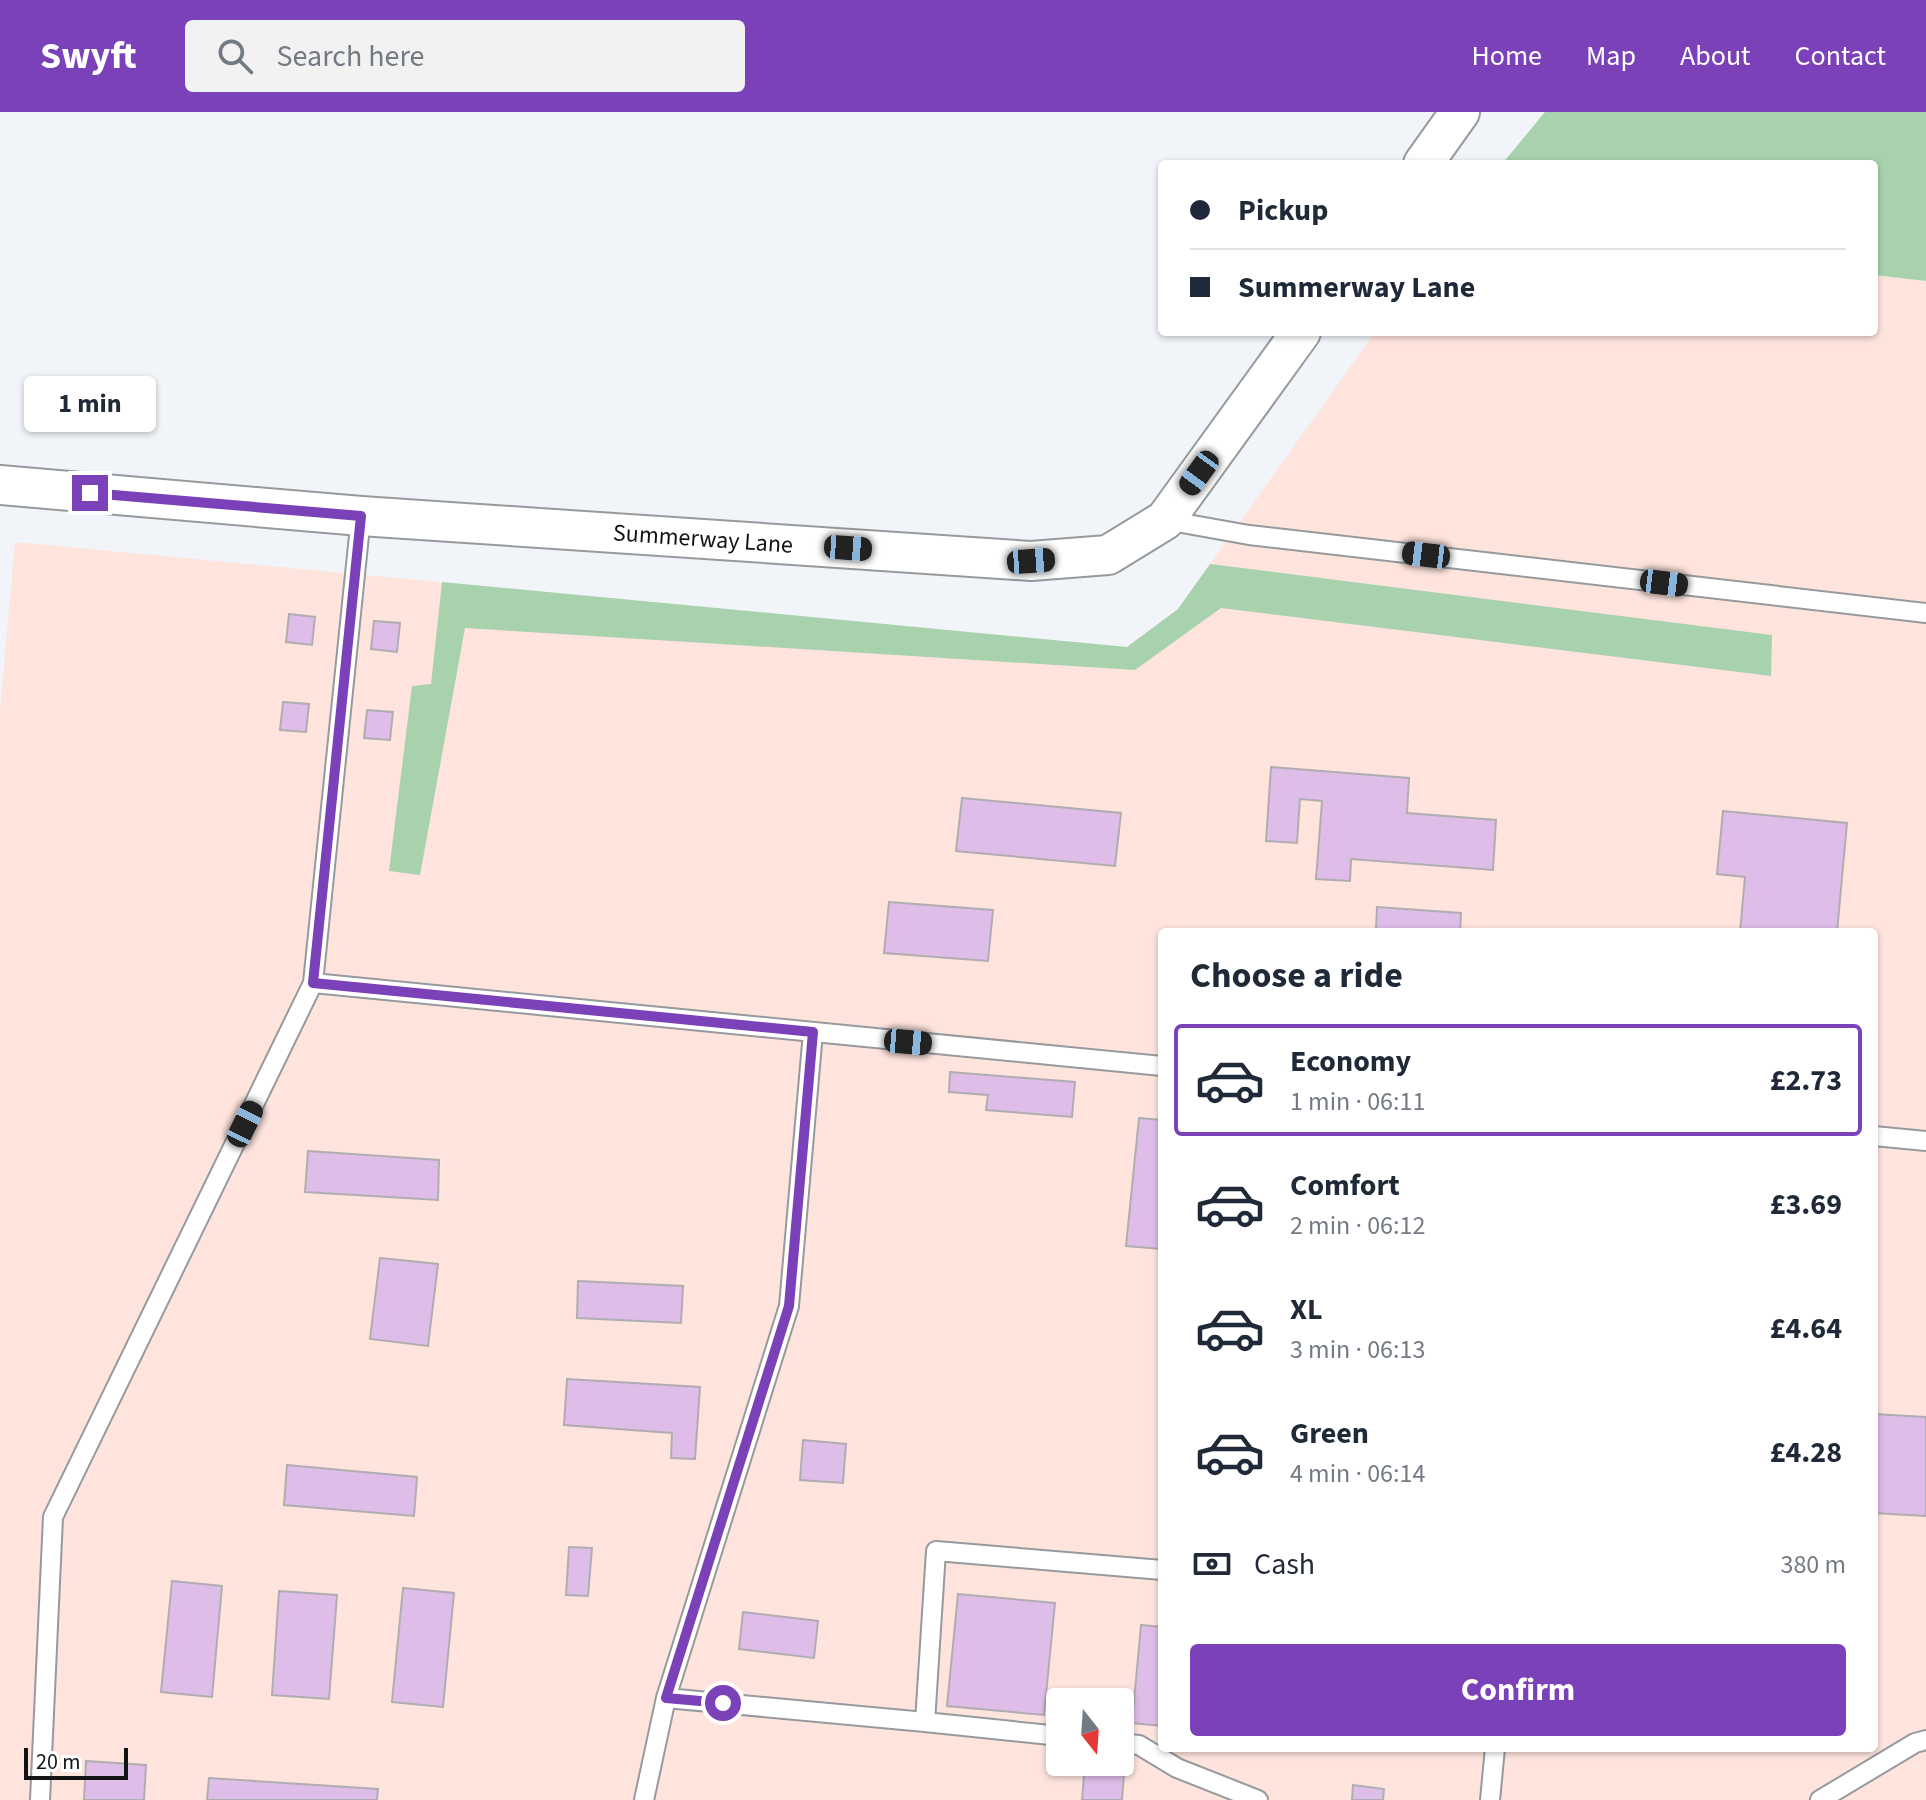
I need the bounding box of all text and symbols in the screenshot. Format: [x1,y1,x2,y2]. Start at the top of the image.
search box [185,20,745,92]
text: Swyft [40,29,137,83]
icon: search [213,34,257,78]
text: Search here [277,35,424,78]
text: Home [1471,36,1542,76]
text: Map [1586,36,1636,76]
text: About [1680,36,1751,76]
text: Contact [1795,36,1886,76]
text: Pickup [1238,189,1328,232]
text: Summerway Lane [1238,266,1475,309]
callout: 1 min [24,377,156,433]
text: 1 min [58,385,122,422]
car [1175,447,1223,499]
route end [72,475,108,511]
street label: Summerway Lane [612,515,794,563]
car [823,534,873,562]
car [1401,540,1451,570]
car [1006,547,1056,575]
car [1639,568,1689,598]
text: Choose a ride [1190,950,1403,1001]
car [883,1028,933,1056]
text: Economy [1290,1040,1411,1083]
icon: car [1194,1044,1266,1116]
text: £2.73 [1770,1059,1842,1102]
text: 1 min · 06:11 [1290,1083,1425,1120]
car [224,1097,266,1151]
text: Comfort [1290,1164,1400,1207]
icon: car [1194,1168,1266,1240]
text: £3.69 [1770,1183,1842,1226]
text: 2 min · 06:12 [1290,1207,1425,1244]
text: XL [1290,1288,1323,1331]
icon: car [1194,1292,1266,1364]
text: £4.64 [1770,1307,1842,1350]
text: 3 min · 06:13 [1290,1331,1425,1368]
text: Green [1290,1412,1369,1455]
icon: car [1194,1416,1266,1488]
text: £4.28 [1770,1431,1842,1474]
text: 4 min · 06:14 [1290,1455,1425,1492]
icon: cash [1190,1542,1234,1586]
text: Cash [1254,1543,1315,1586]
text: 380 m [1780,1546,1846,1583]
button: Confirm [1190,1644,1846,1736]
route start [705,1685,741,1721]
north arrow [1046,1688,1134,1776]
map controls [1046,1688,1134,1776]
scale bar [24,1744,128,1780]
text: 20 m [36,1746,81,1778]

